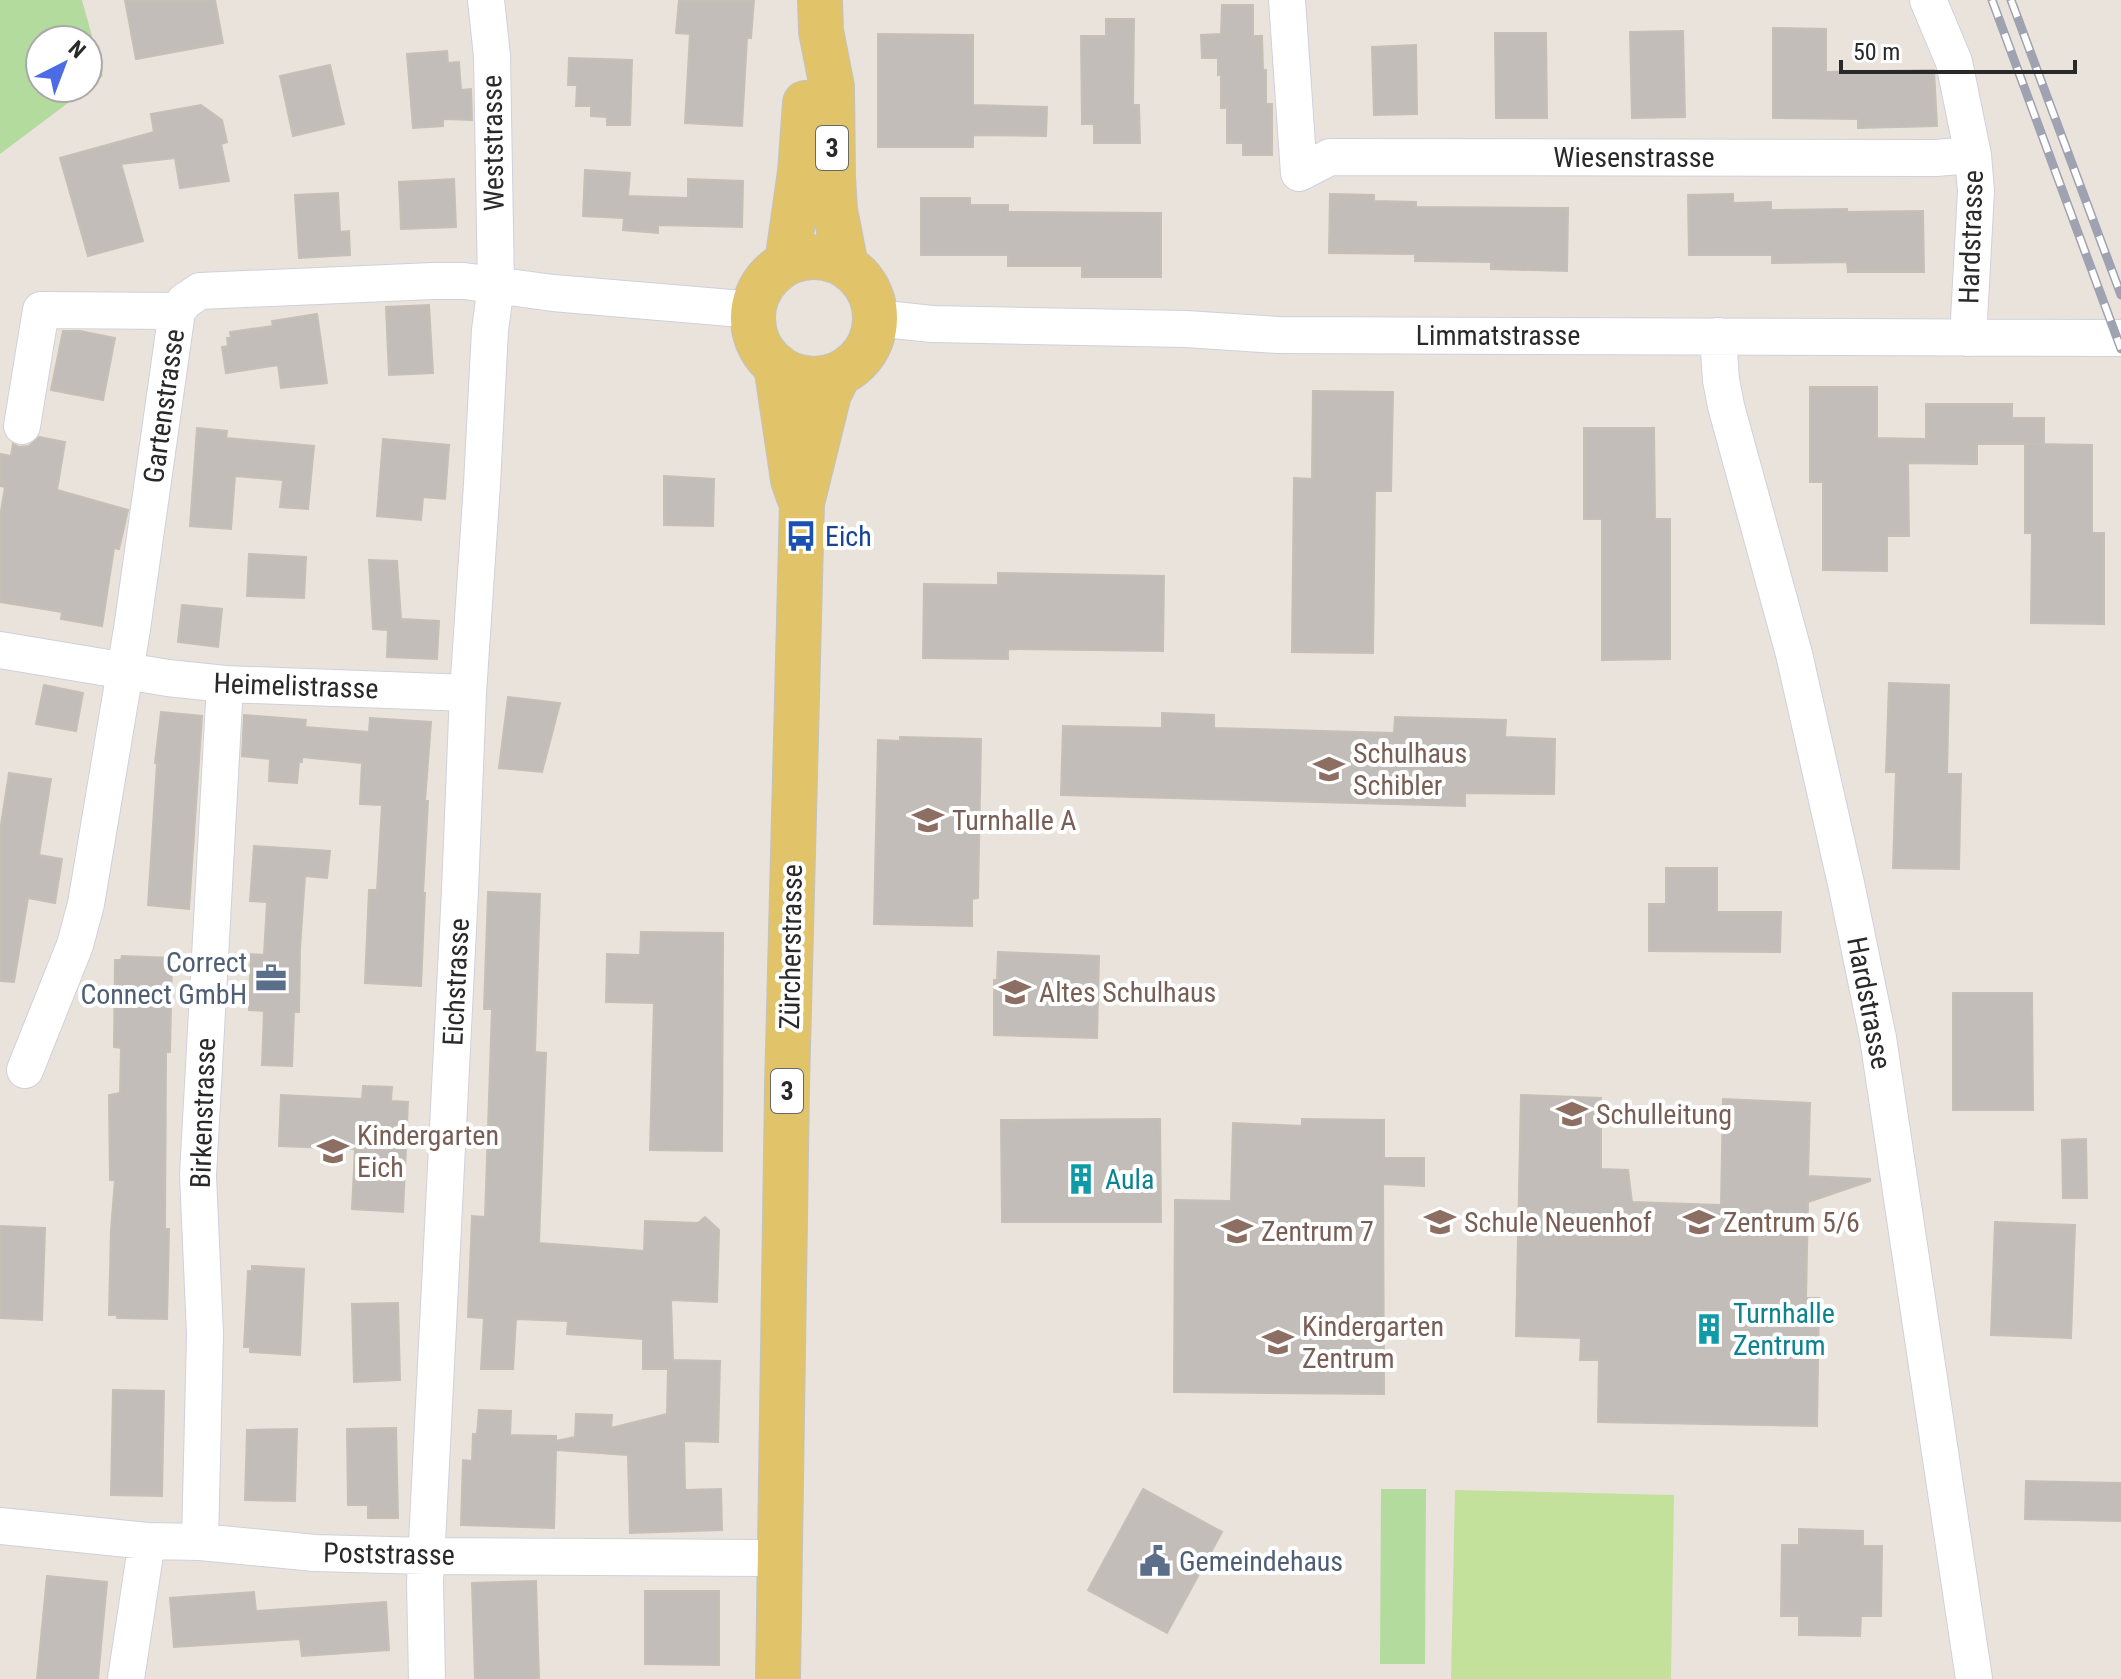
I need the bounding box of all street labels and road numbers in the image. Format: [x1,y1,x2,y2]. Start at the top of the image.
street label: Weststrasse [475,75,511,211]
road number: 3 [816,126,848,170]
street label: Wiesenstrasse [1553,141,1715,174]
street label: Hardstrasse [1952,169,1990,305]
street label: Limmatstrasse [1416,319,1580,352]
street label: Gartenstrasse [137,327,191,485]
street label: Heimelistrasse [213,667,379,705]
street label: Zürcherstrasse [773,864,809,1030]
street label: Eichstrasse [436,917,476,1047]
street label: Hardstrasse [1840,934,1898,1072]
street label: Birkenstrasse [184,1037,222,1189]
road number: 3 [771,1069,803,1113]
street label: Poststrasse [323,1536,455,1572]

